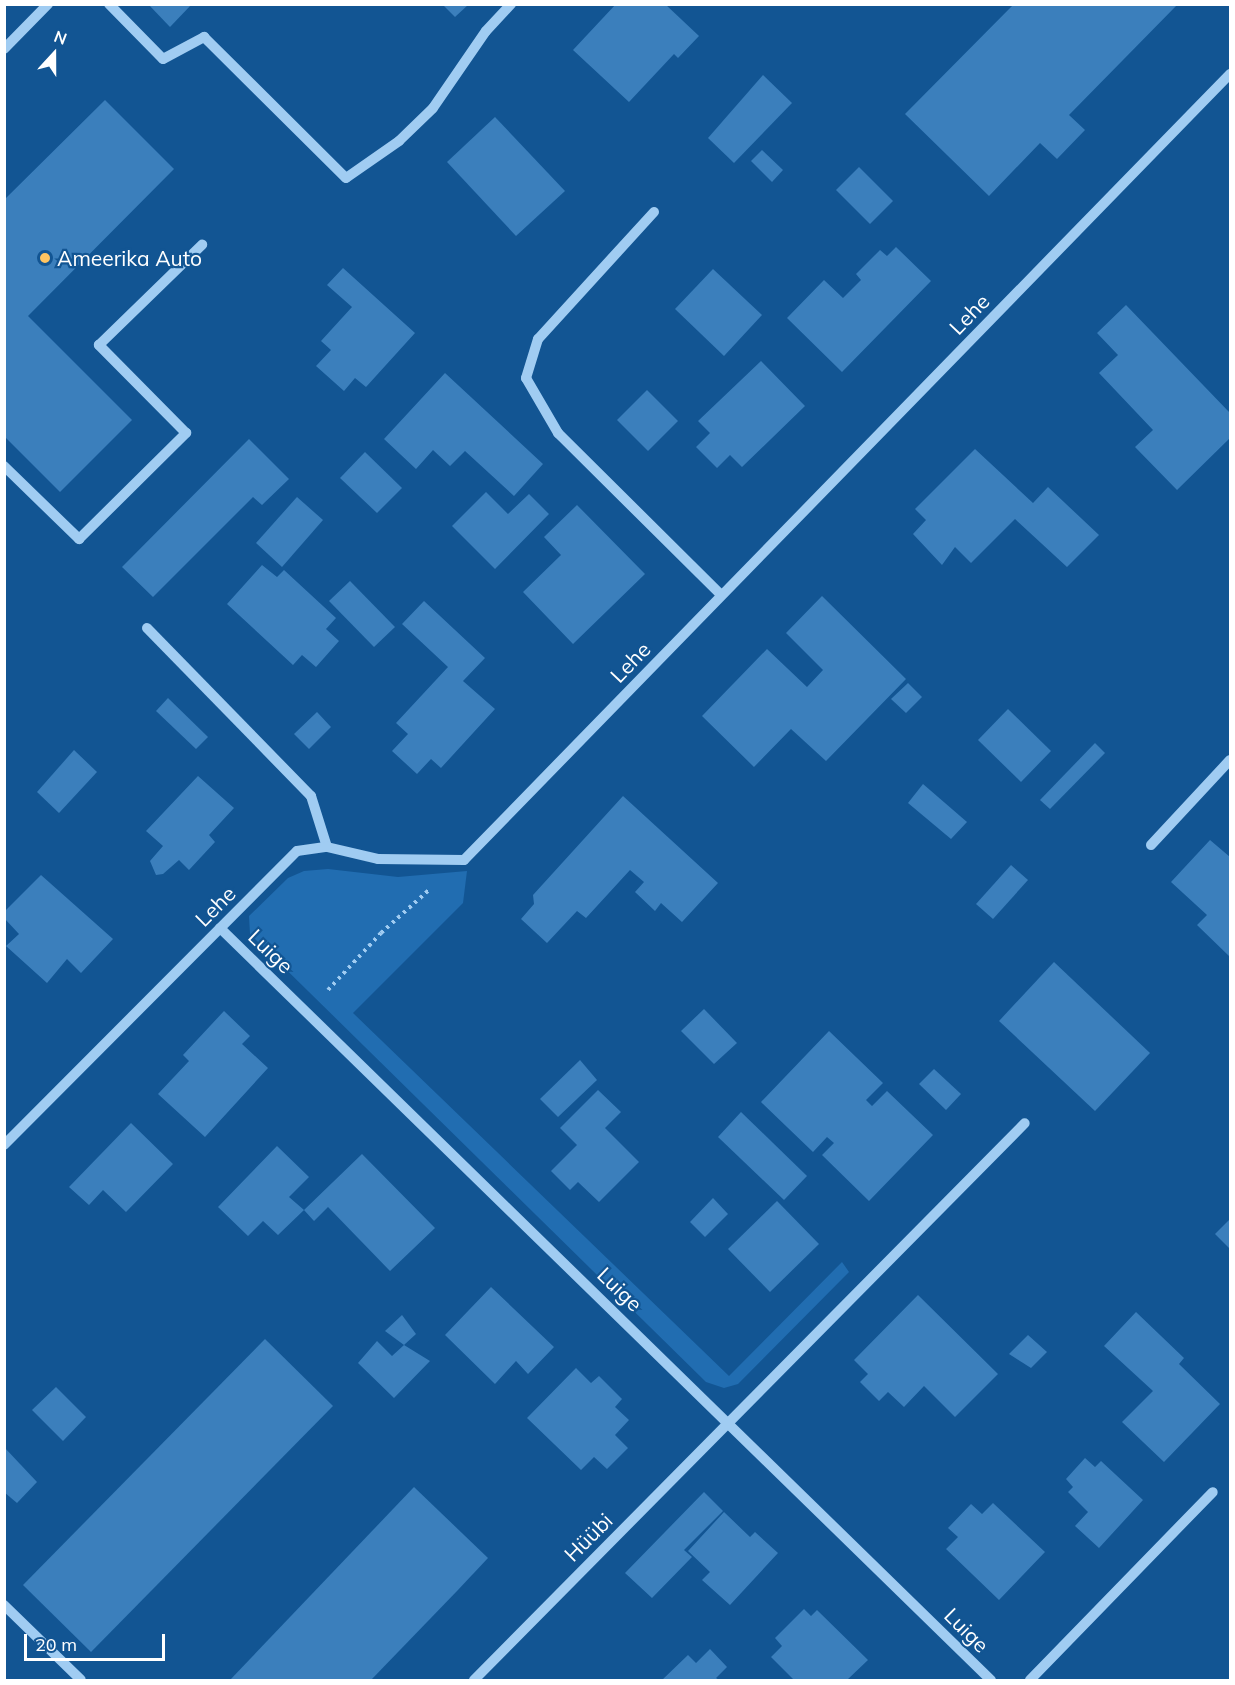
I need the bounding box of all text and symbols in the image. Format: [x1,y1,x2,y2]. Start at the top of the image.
north arrow [24,24,84,84]
text: N [51,26,70,49]
place label: Ameerika Auto [57,245,202,271]
marker: Ameerika Auto [38,251,52,265]
street label: Lehe [944,289,994,339]
street label: Lehe [605,637,655,687]
street label: Lehe [190,881,240,931]
street label: Luige [243,924,299,978]
street label: Luige [592,1262,648,1316]
street label: Hüübi [559,1508,617,1566]
street label: Luige [940,1603,994,1657]
scale bar [27,1622,168,1660]
text: 20 m [35,1633,77,1656]

